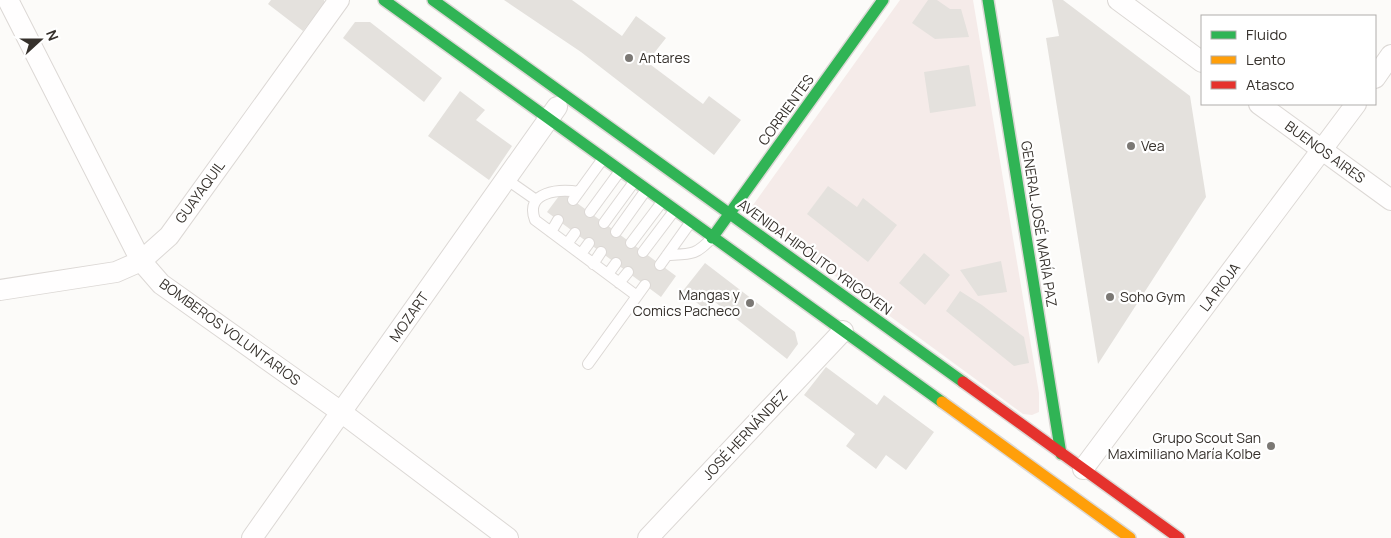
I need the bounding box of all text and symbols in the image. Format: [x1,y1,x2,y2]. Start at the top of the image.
north arrow [15,15,65,65]
legend [1201,15,1376,105]
text: Fluido [1246,24,1287,45]
text: N [42,27,63,43]
place label: Antares [639,48,690,67]
text: Lento [1246,49,1286,70]
marker: Antares [623,52,635,64]
street label: CORRIENTES [753,70,818,149]
text: Atasco [1246,74,1294,95]
street label: BUENOS AIRES [1281,116,1369,187]
place label: Vea [1141,136,1164,155]
street label: GENERAL JOSÉ MARÍA PAZ [1017,139,1062,308]
marker: Vea [1125,140,1137,152]
street label: GUAYAQUIL [170,157,229,227]
street label: AVENIDA HIPÓLITO YRIGOYEN [735,194,896,319]
street label: LA RIOJA [1195,258,1244,315]
street label: BOMBEROS VOLUNTARIOS [156,274,305,389]
place label: Mangas y Comics Pacheco [633,285,741,320]
place label: Soho Gym [1120,287,1186,306]
street label: MOZART [385,288,433,345]
marker: Soho Gym [1104,291,1116,303]
marker: Mangas y Comics Pacheco [744,297,756,309]
street label: JOSÉ HERNÁNDEZ [698,386,791,484]
place label: Grupo Scout San Maximiliano María Kolbe [1108,428,1261,463]
marker: Grupo Scout San Maximiliano María Kolbe [1265,440,1277,452]

